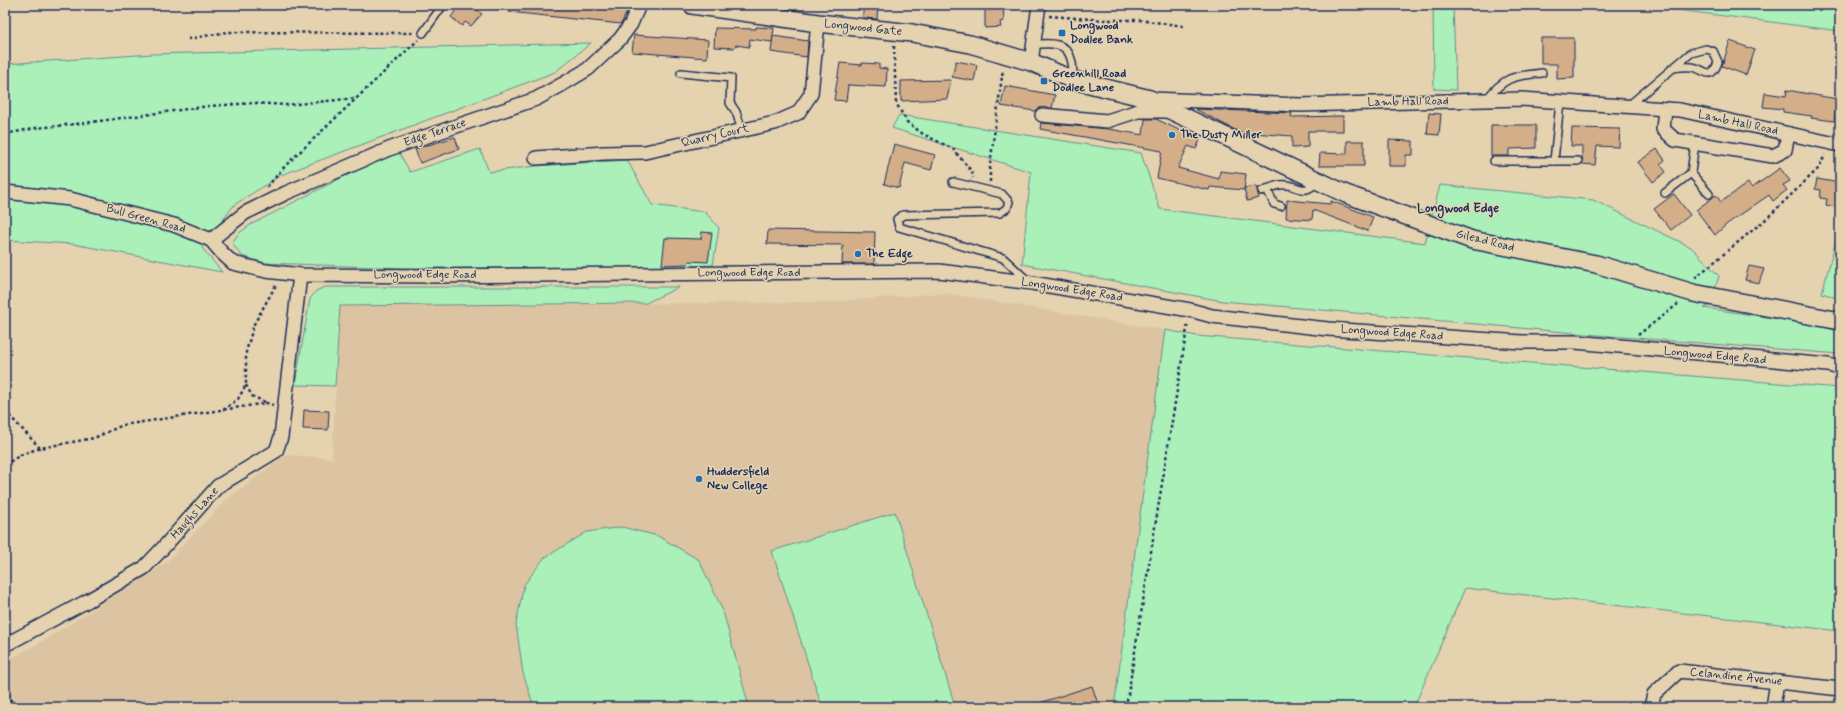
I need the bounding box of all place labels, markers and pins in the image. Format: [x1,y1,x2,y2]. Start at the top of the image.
place label: Longwood Dodlee Bank [1070,18,1133,48]
marker: Longwood Dodlee Bank [1057,28,1067,38]
place label: Greenhill Road Dodlee Lane [1052,66,1126,96]
marker: Greenhill Road Dodlee Lane [1039,76,1049,86]
place label: The Dusty Miller [1180,127,1263,143]
marker: The Dusty Miller [1167,130,1177,140]
place label: The Edge [866,246,913,263]
marker: The Edge [853,249,863,259]
place label: Huddersfield New College [707,464,769,495]
marker: Huddersfield New College [694,474,704,484]

